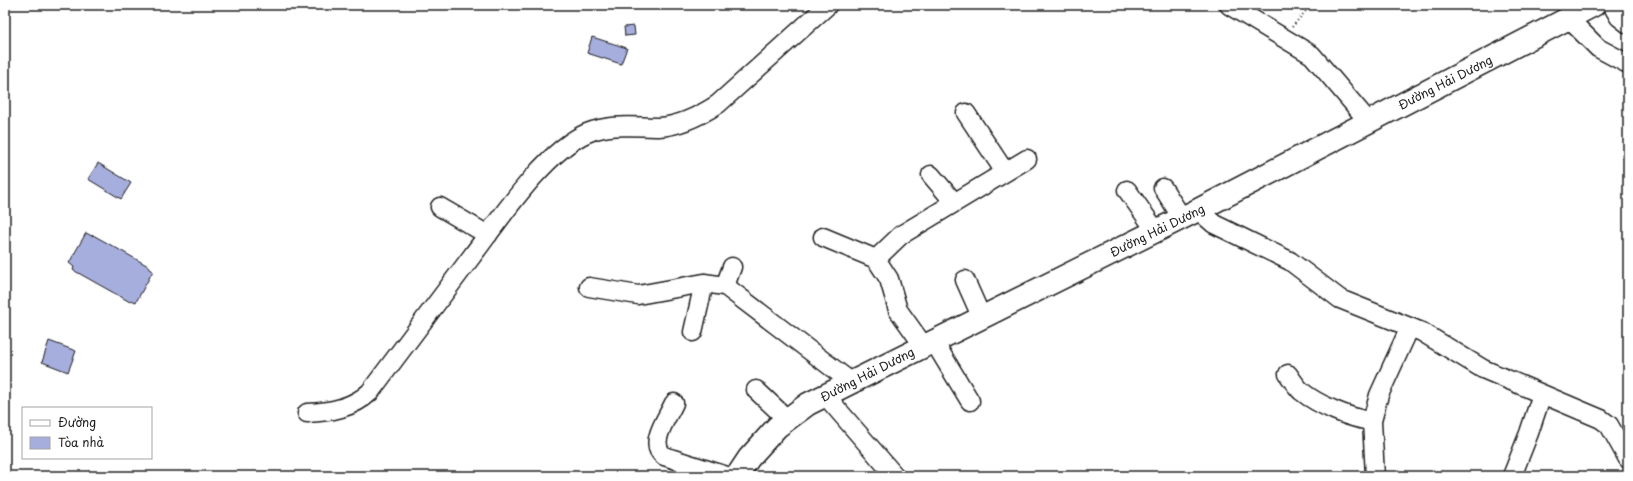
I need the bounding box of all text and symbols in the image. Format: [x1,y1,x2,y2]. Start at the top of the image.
street label: Đường Hải Dương [1395,50,1495,114]
street label: Đường Hải Dương [1107,199,1208,261]
street label: Đường Hải Dương [817,342,917,406]
legend [22,407,152,459]
text: Đường [58,413,96,431]
text: Tòa nhà [58,433,105,451]

